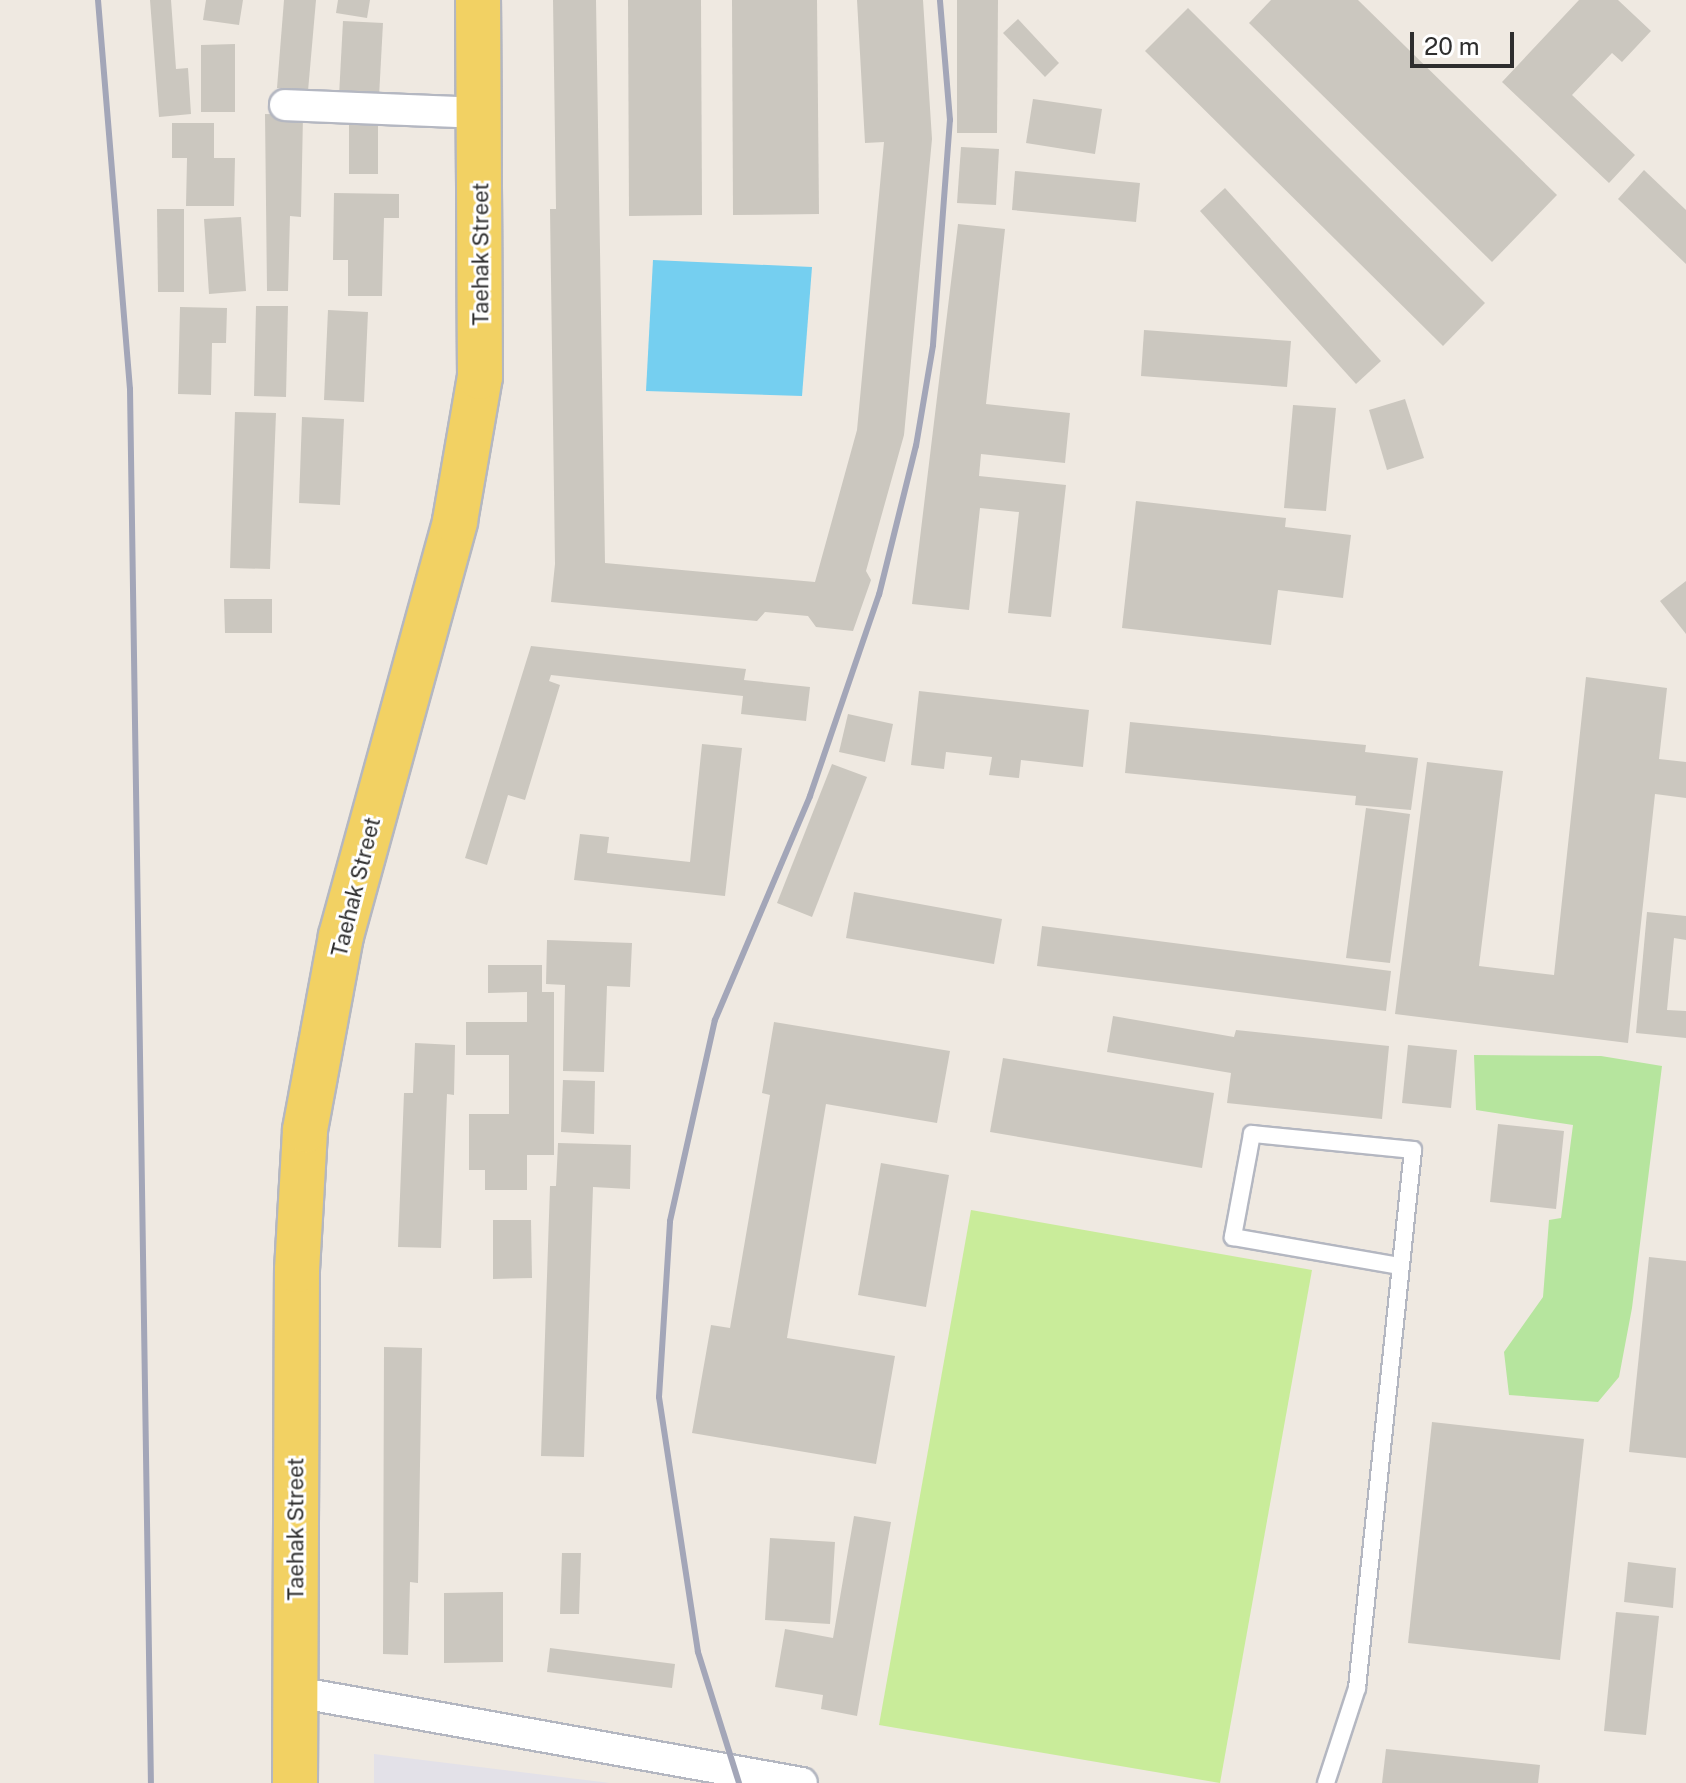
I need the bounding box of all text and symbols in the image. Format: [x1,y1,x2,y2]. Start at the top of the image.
scale bar [1414,16,1518,66]
text: 20 m [1424,32,1480,60]
street label: Taehak Street [468,182,494,326]
street label: Taehak Street [326,814,386,960]
street label: Taehak Street [283,1457,309,1601]

